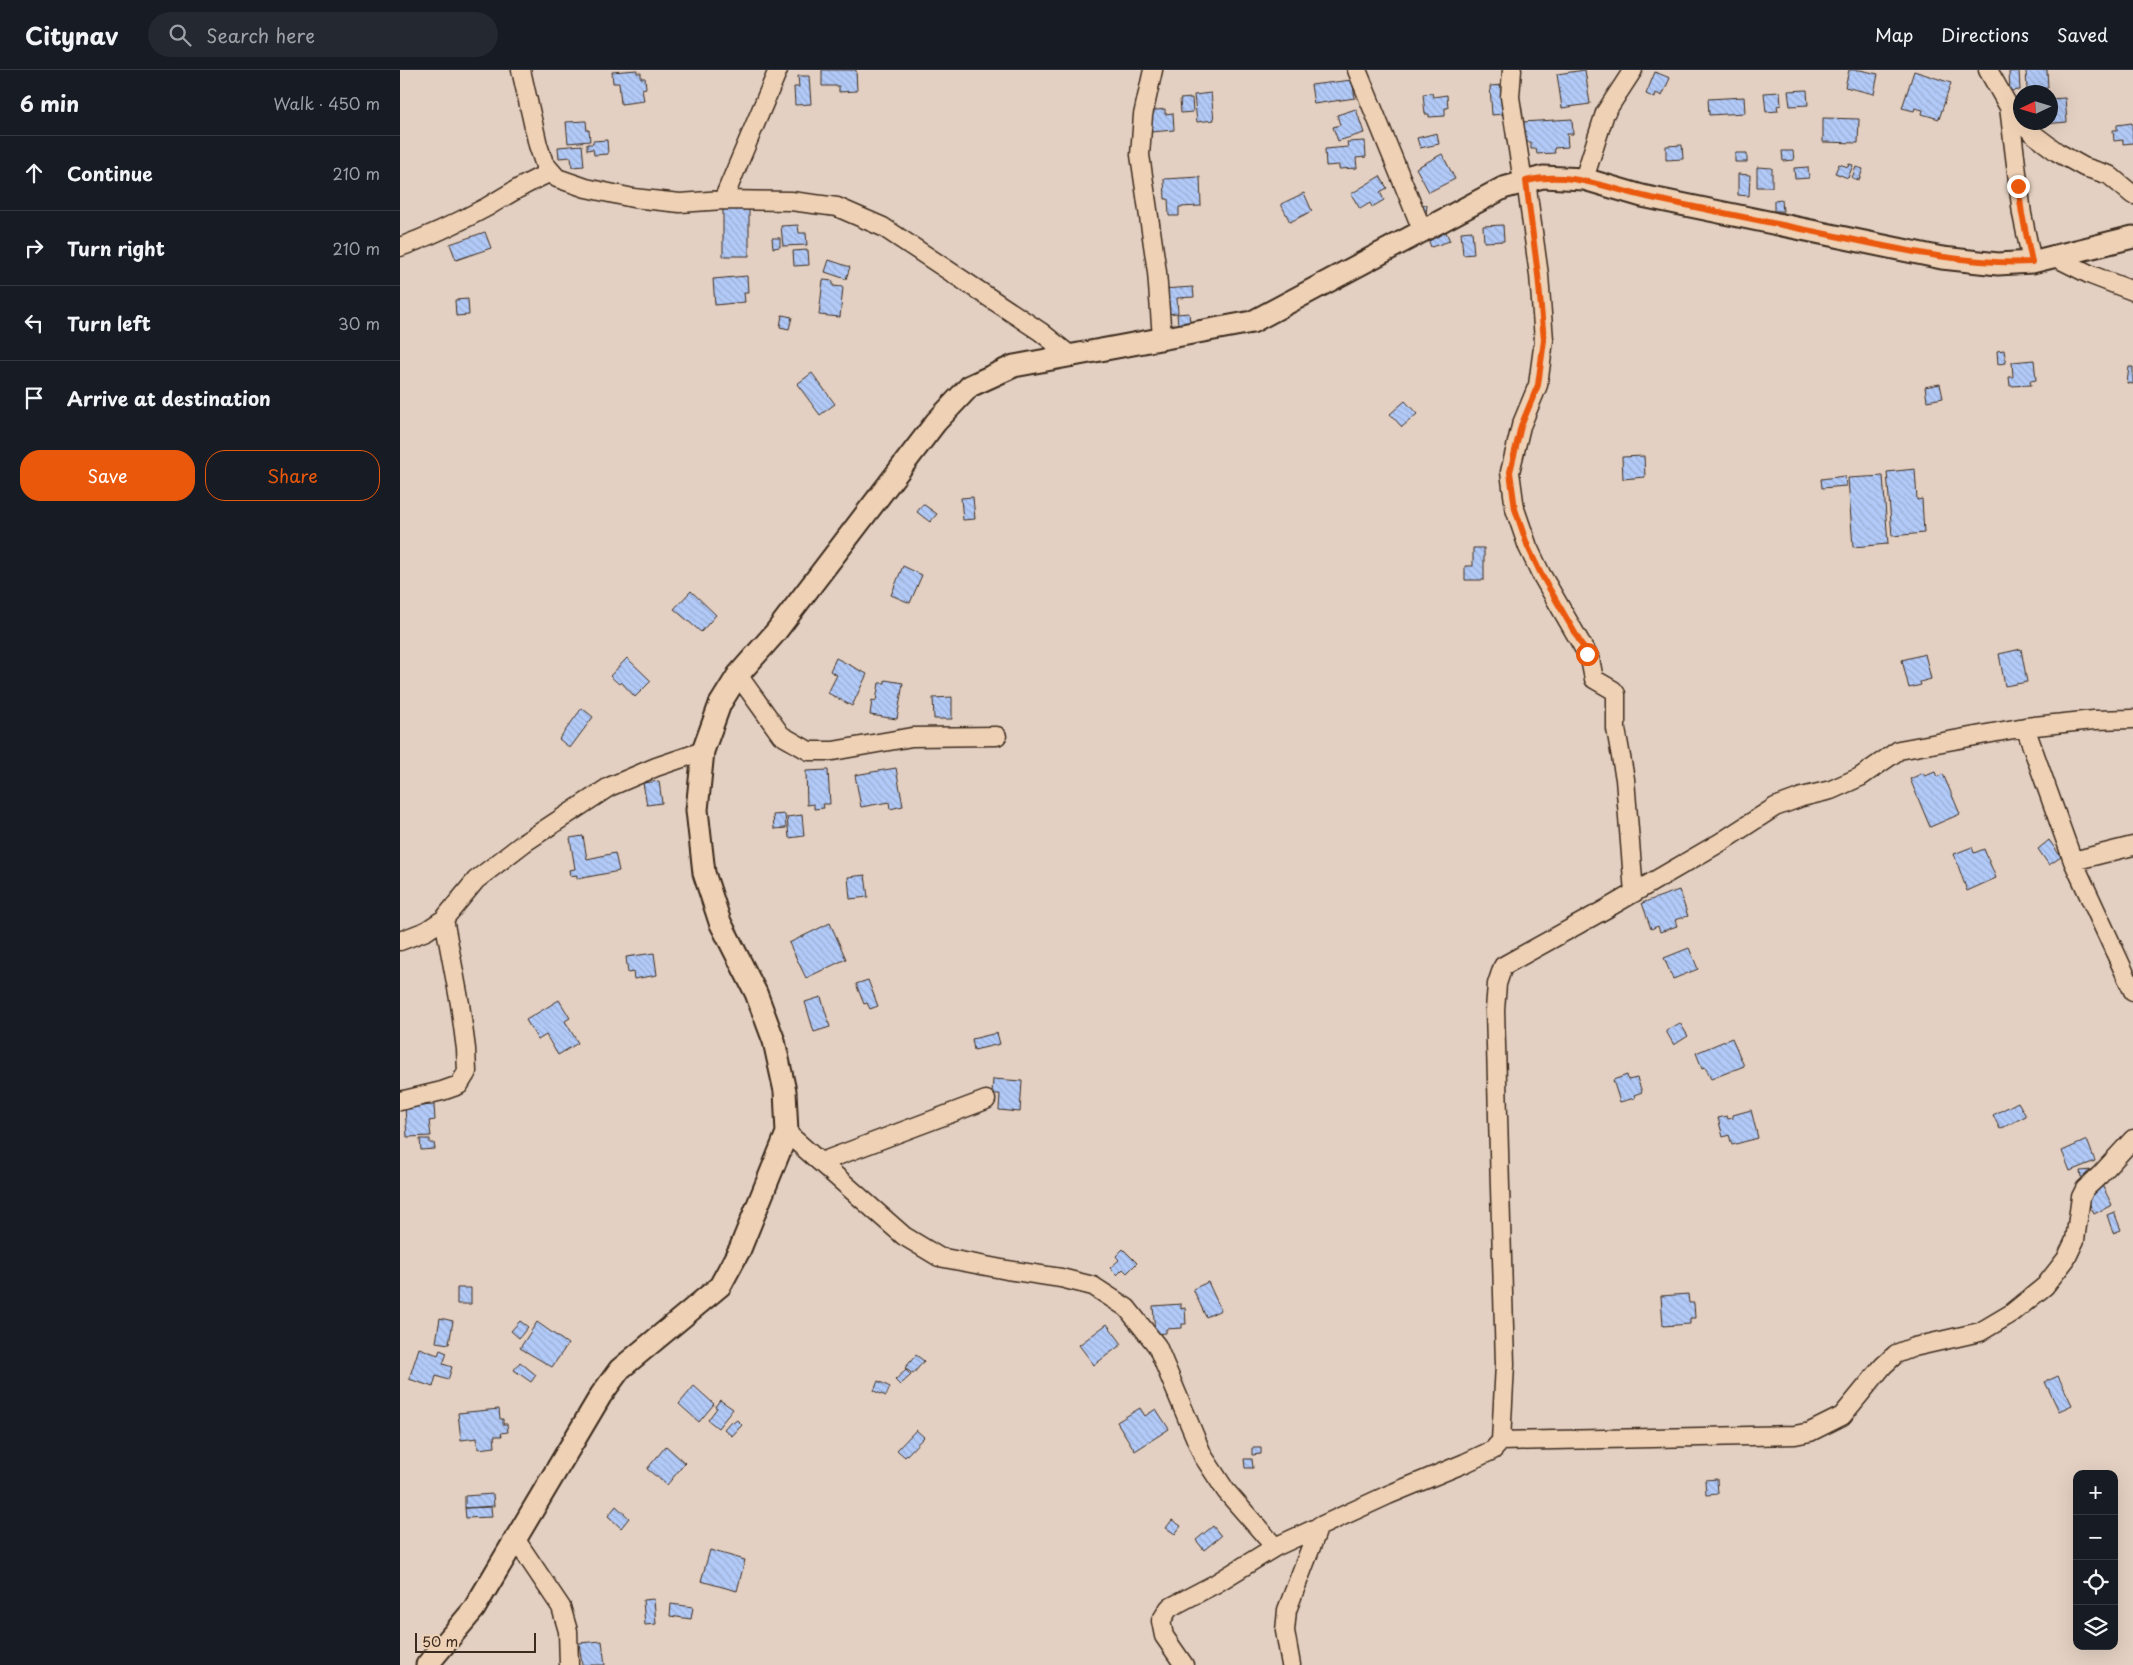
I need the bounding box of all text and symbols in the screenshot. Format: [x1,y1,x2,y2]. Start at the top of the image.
search box [148,12,498,57]
text: Citynav [25,17,118,53]
icon: search [166,21,194,49]
text: Search here [206,21,315,49]
text: Map [1875,21,1913,48]
text: Directions [1941,21,2029,48]
text: Saved [2057,21,2108,48]
north arrow [2013,85,2058,130]
text: 6 min [20,87,79,119]
text: Walk · 450 m [274,91,380,115]
icon: ahead [20,159,48,187]
text: Continue [67,159,153,187]
text: 210 m [332,161,380,185]
route end [2007,175,2030,198]
icon: right [20,234,48,262]
text: Turn right [67,234,165,262]
text: 210 m [332,236,380,260]
icon: left [20,309,48,337]
text: Turn left [67,309,151,337]
text: 30 m [338,311,380,335]
icon: arrive [20,384,48,412]
text: Arrive at destination [67,384,271,412]
button: Save [20,450,195,501]
button: Share [205,450,380,501]
route start [1576,643,1599,666]
map controls [2073,1470,2118,1650]
button: + [2073,1470,2118,1515]
button: − [2073,1515,2118,1560]
button: locate [2073,1560,2118,1605]
button: layers [2073,1605,2118,1650]
scale bar [415,1630,536,1653]
text: 50 m [422,1631,458,1652]

